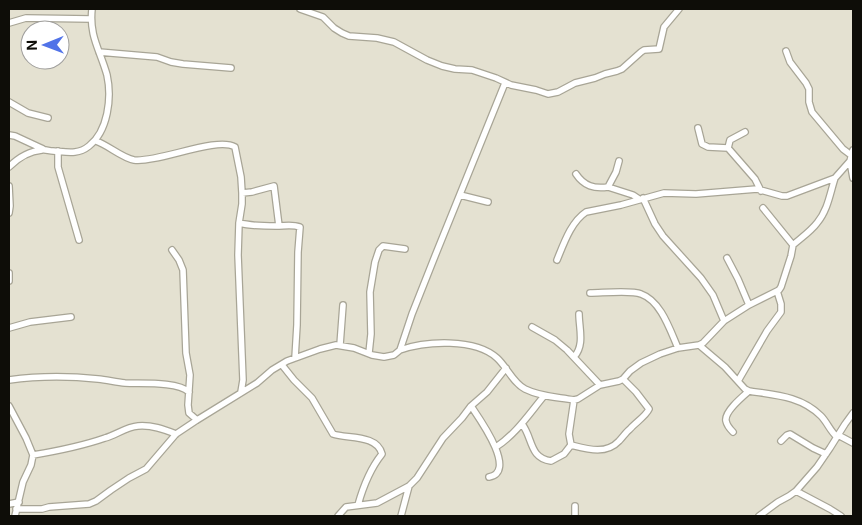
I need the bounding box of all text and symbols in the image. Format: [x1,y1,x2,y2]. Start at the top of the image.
north arrow [20,20,70,70]
text: N [23,40,40,51]

